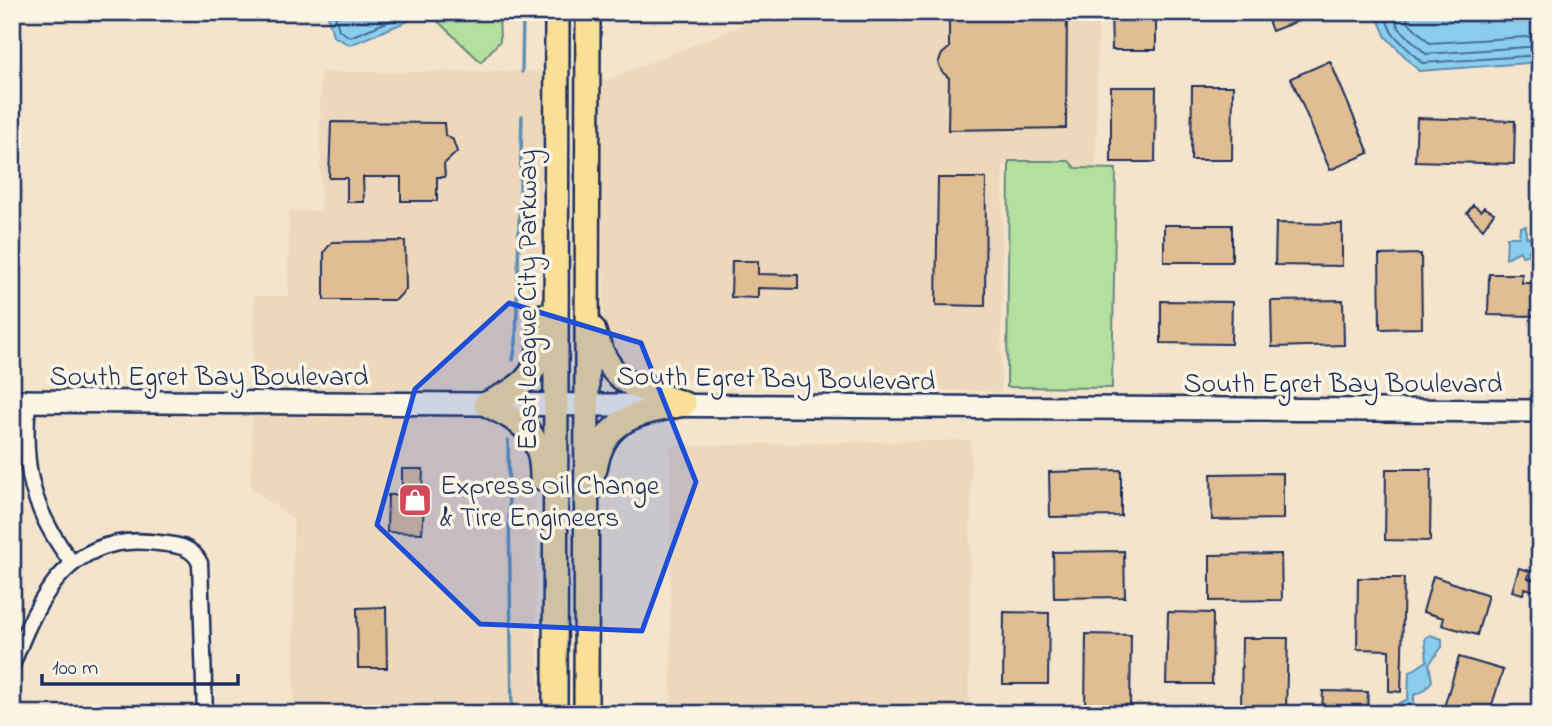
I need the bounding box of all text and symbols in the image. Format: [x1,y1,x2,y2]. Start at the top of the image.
street label: East League City Parkway [509,150,550,450]
street label: South Egret Bay Boulevard [616,357,936,404]
street label: South Egret Bay Boulevard [50,358,369,399]
street label: South Egret Bay Boulevard [1184,365,1503,406]
place label: Express Oil Change & Tire Engineers [440,467,660,540]
shop icon: Express Oil Change & Tire Engineers [396,481,434,519]
scale bar [42,642,238,686]
text: 100 m [52,654,98,684]

